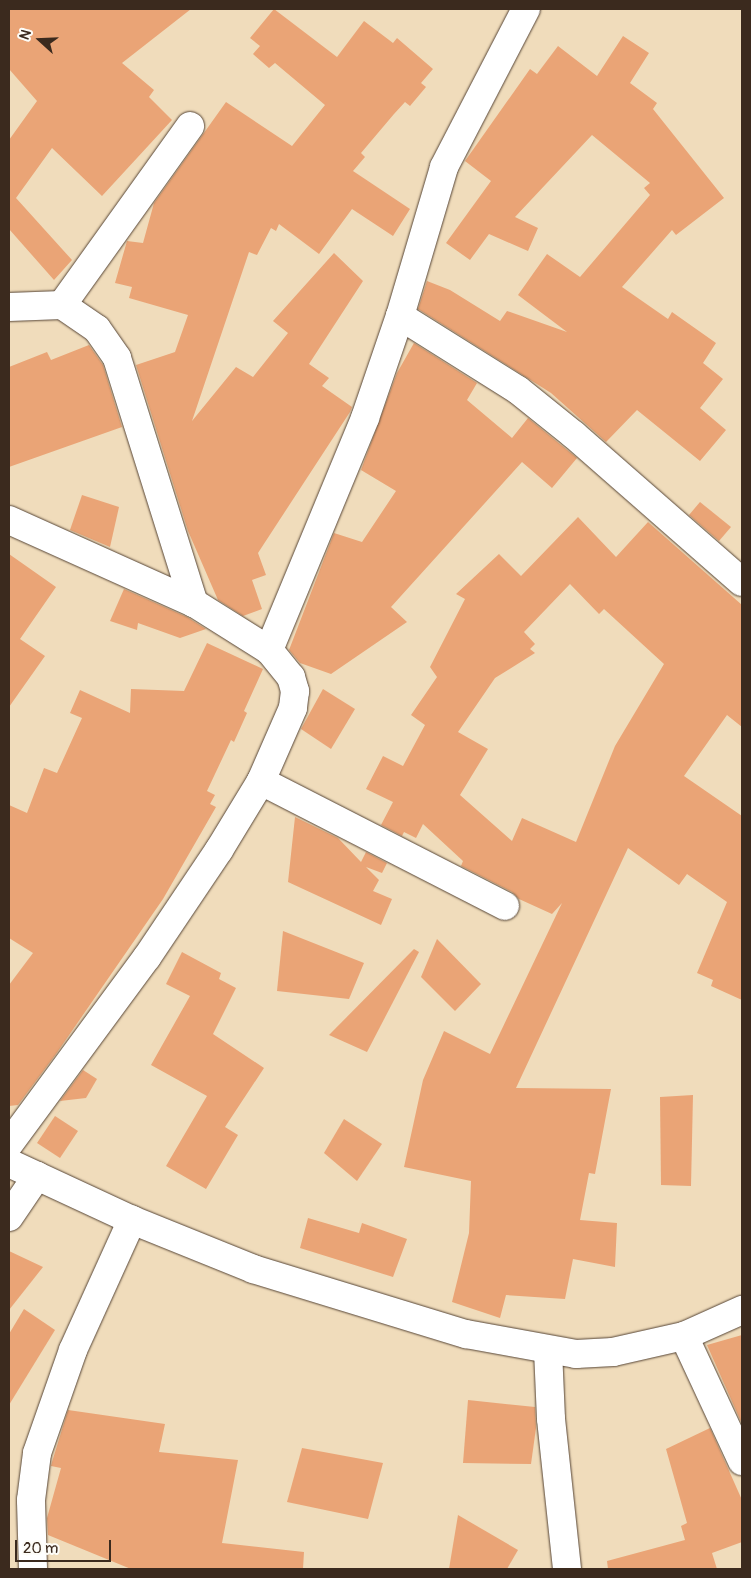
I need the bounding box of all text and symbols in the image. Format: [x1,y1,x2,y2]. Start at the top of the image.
north arrow [15,15,65,65]
text: N [16,27,35,42]
scale bar [18,1530,114,1562]
text: 20 m [23,1539,58,1558]

